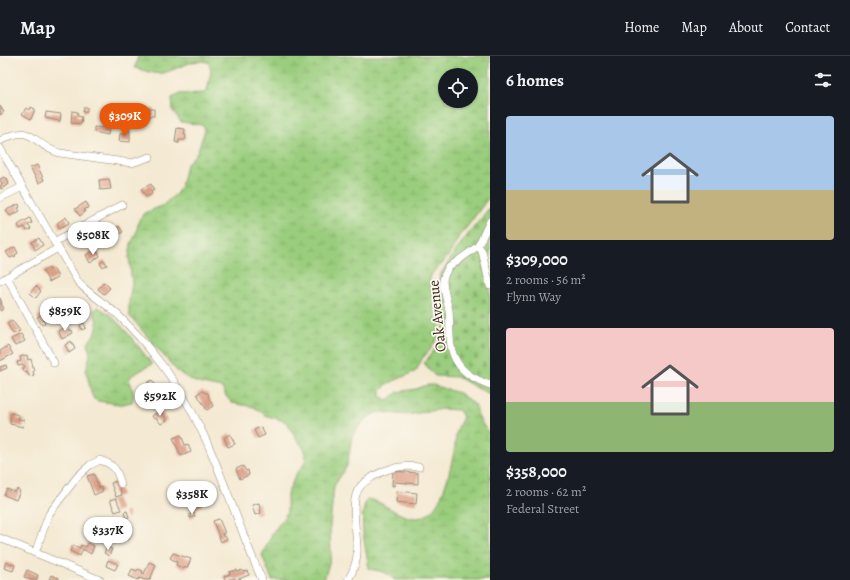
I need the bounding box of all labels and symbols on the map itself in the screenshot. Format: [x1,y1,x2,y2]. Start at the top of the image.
pin: $309K [97,103,153,137]
pin: $508K [65,222,121,256]
street label: Oak Avenue [423,279,451,353]
pin: $859K [37,298,93,332]
pin: $592K [132,383,188,417]
pin: $358K [164,481,220,515]
pin: $337K [80,517,136,551]

